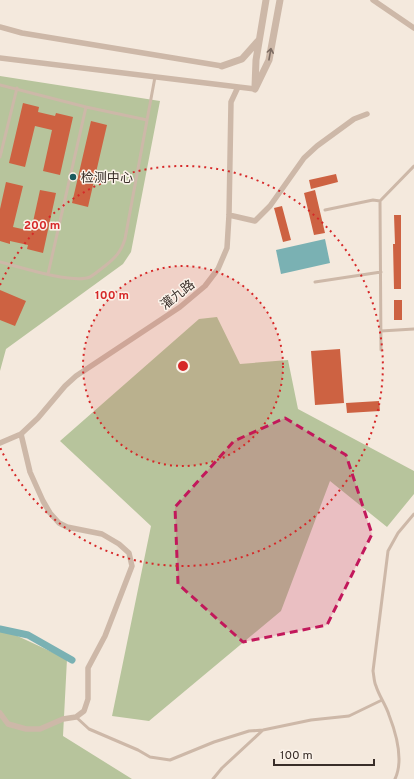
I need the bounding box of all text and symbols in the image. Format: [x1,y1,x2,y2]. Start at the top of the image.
one-way arrow [266,48,274,61]
place label: 检测中心 [81,170,133,187]
marker: 检测中心 [68,172,78,182]
text: 200 m [24,218,60,234]
street label: 灌九路 [158,277,199,314]
text: 100 m [95,288,129,304]
centre of rings [176,359,190,373]
scale bar [274,741,374,767]
text: 100 m [280,748,313,764]

